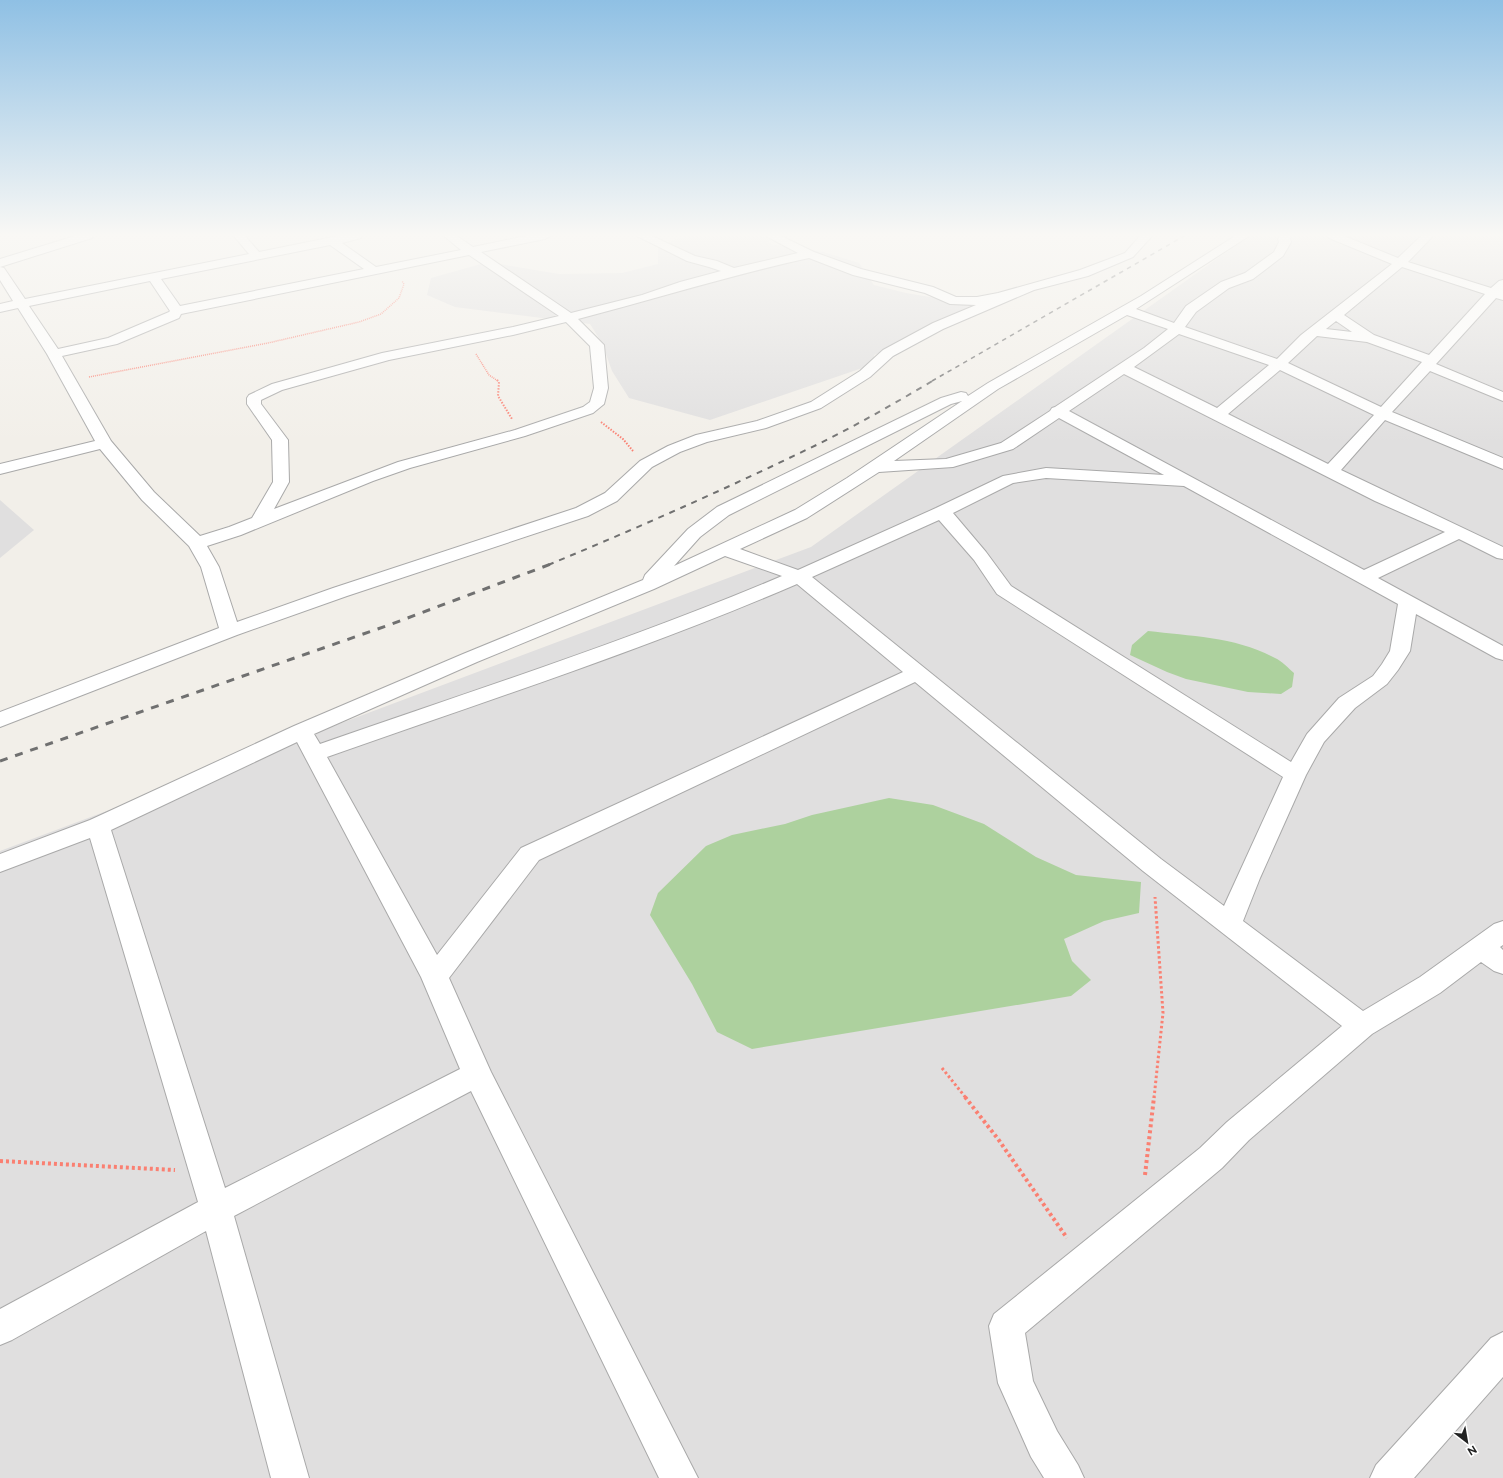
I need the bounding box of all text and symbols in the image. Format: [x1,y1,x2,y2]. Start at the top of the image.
north arrow [1447,1422,1487,1462]
text: N [1465,1442,1479,1458]

